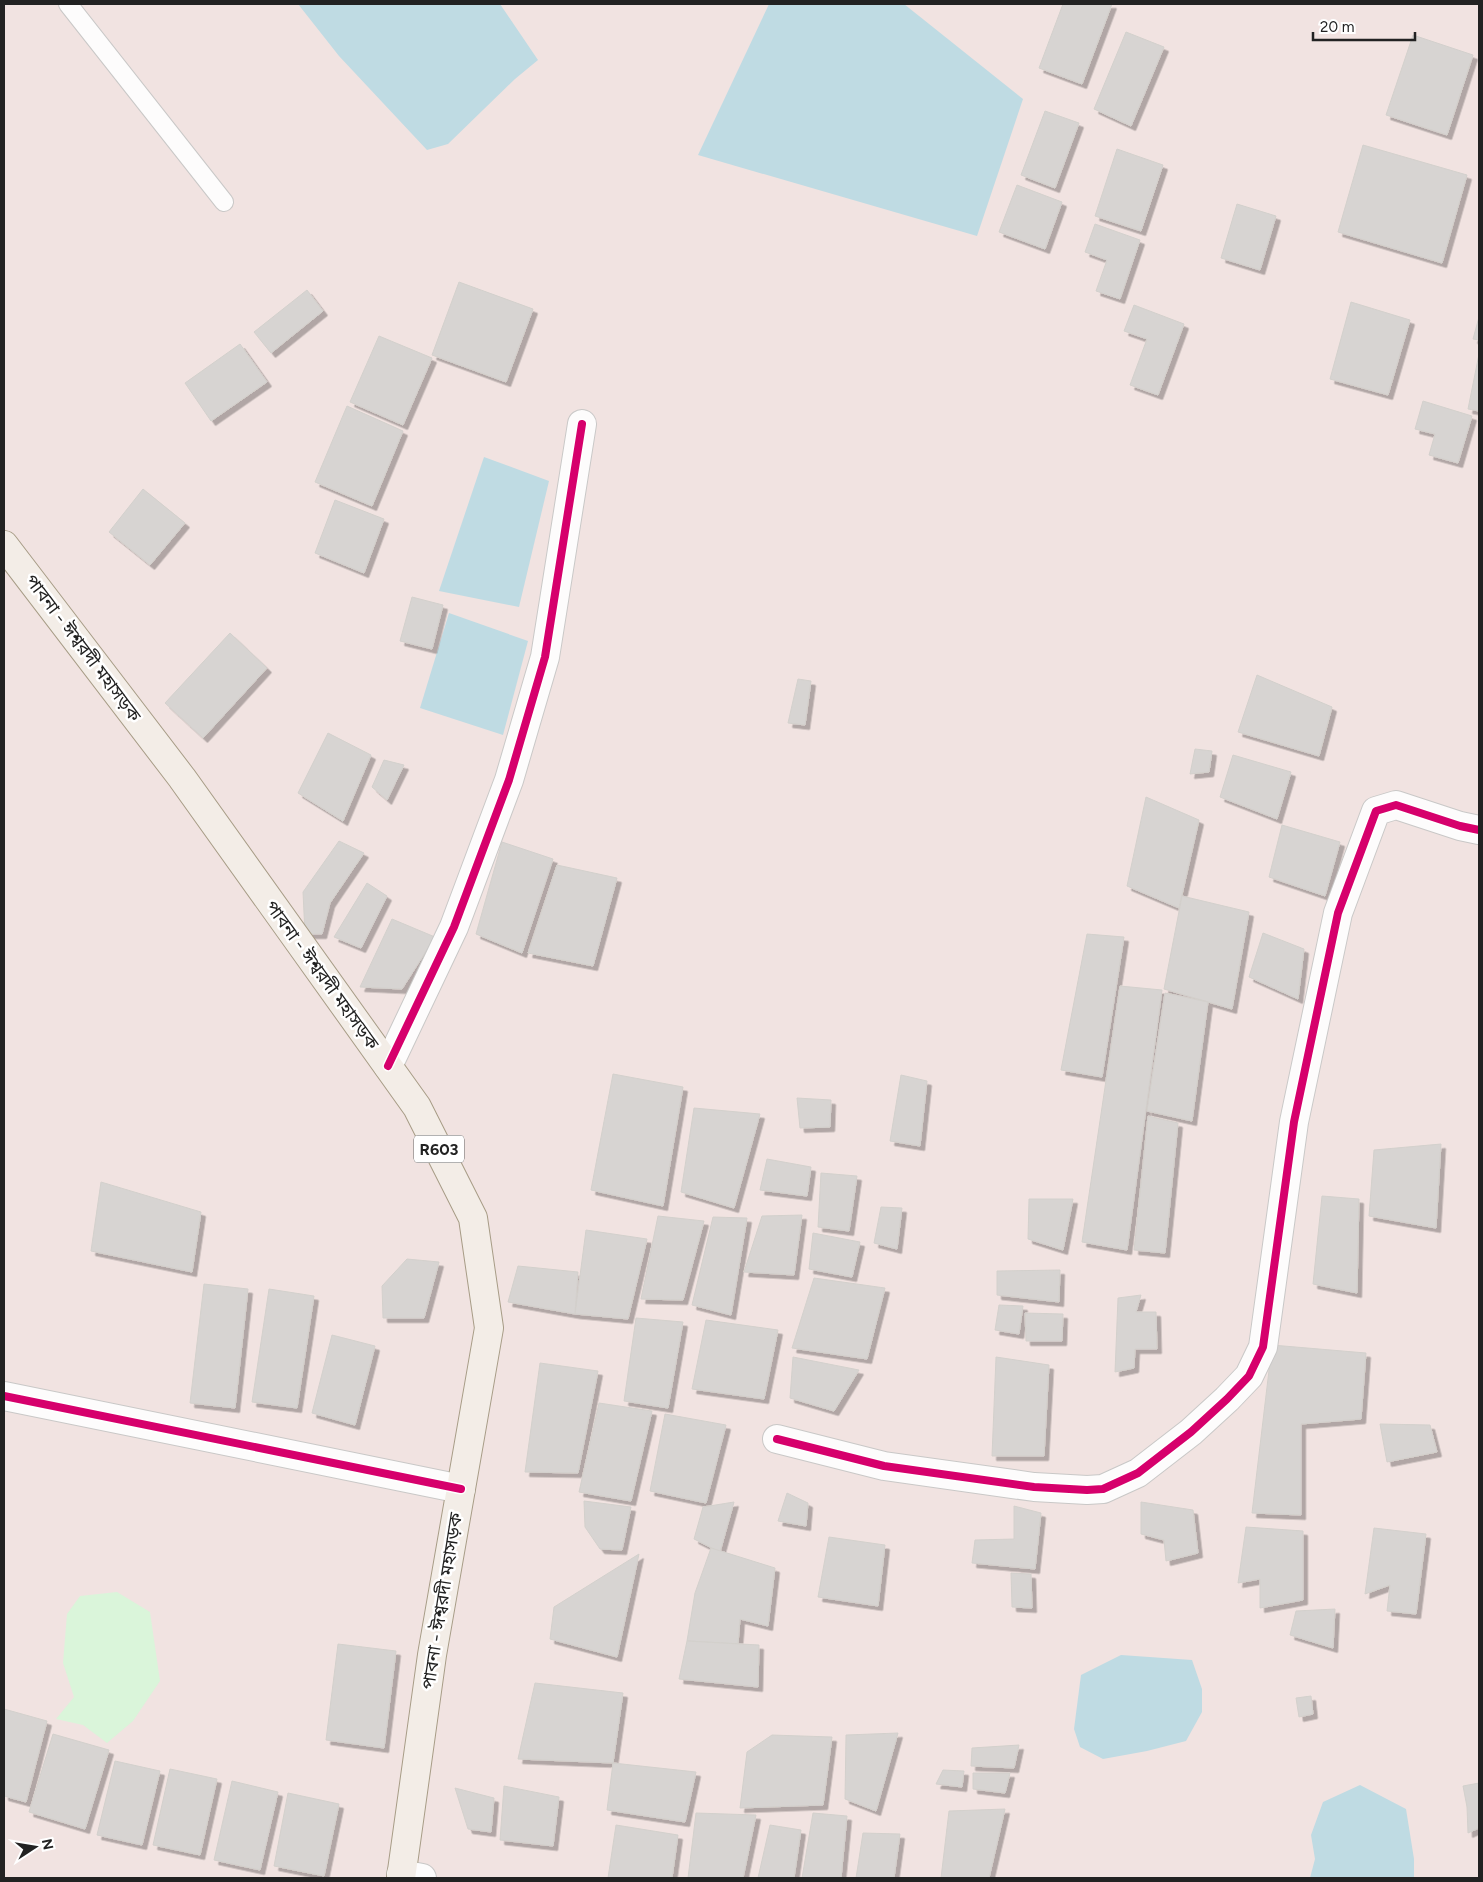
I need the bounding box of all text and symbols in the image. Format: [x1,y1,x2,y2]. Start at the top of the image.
scale bar [1313,10,1416,42]
text: 20 m [1320,18,1354,36]
street label: পাবনা - ঈশ্বরদী মহাসড়ক [20,570,146,726]
street label: পাবনা - ঈশ্বরদী মহাসড়ক [260,896,384,1054]
road number: R603 [414,1136,464,1162]
street label: পাবনা - ঈশ্বরদী মহাসড়ক [417,1510,467,1691]
north arrow [10,1822,60,1872]
text: N [38,1837,57,1851]

